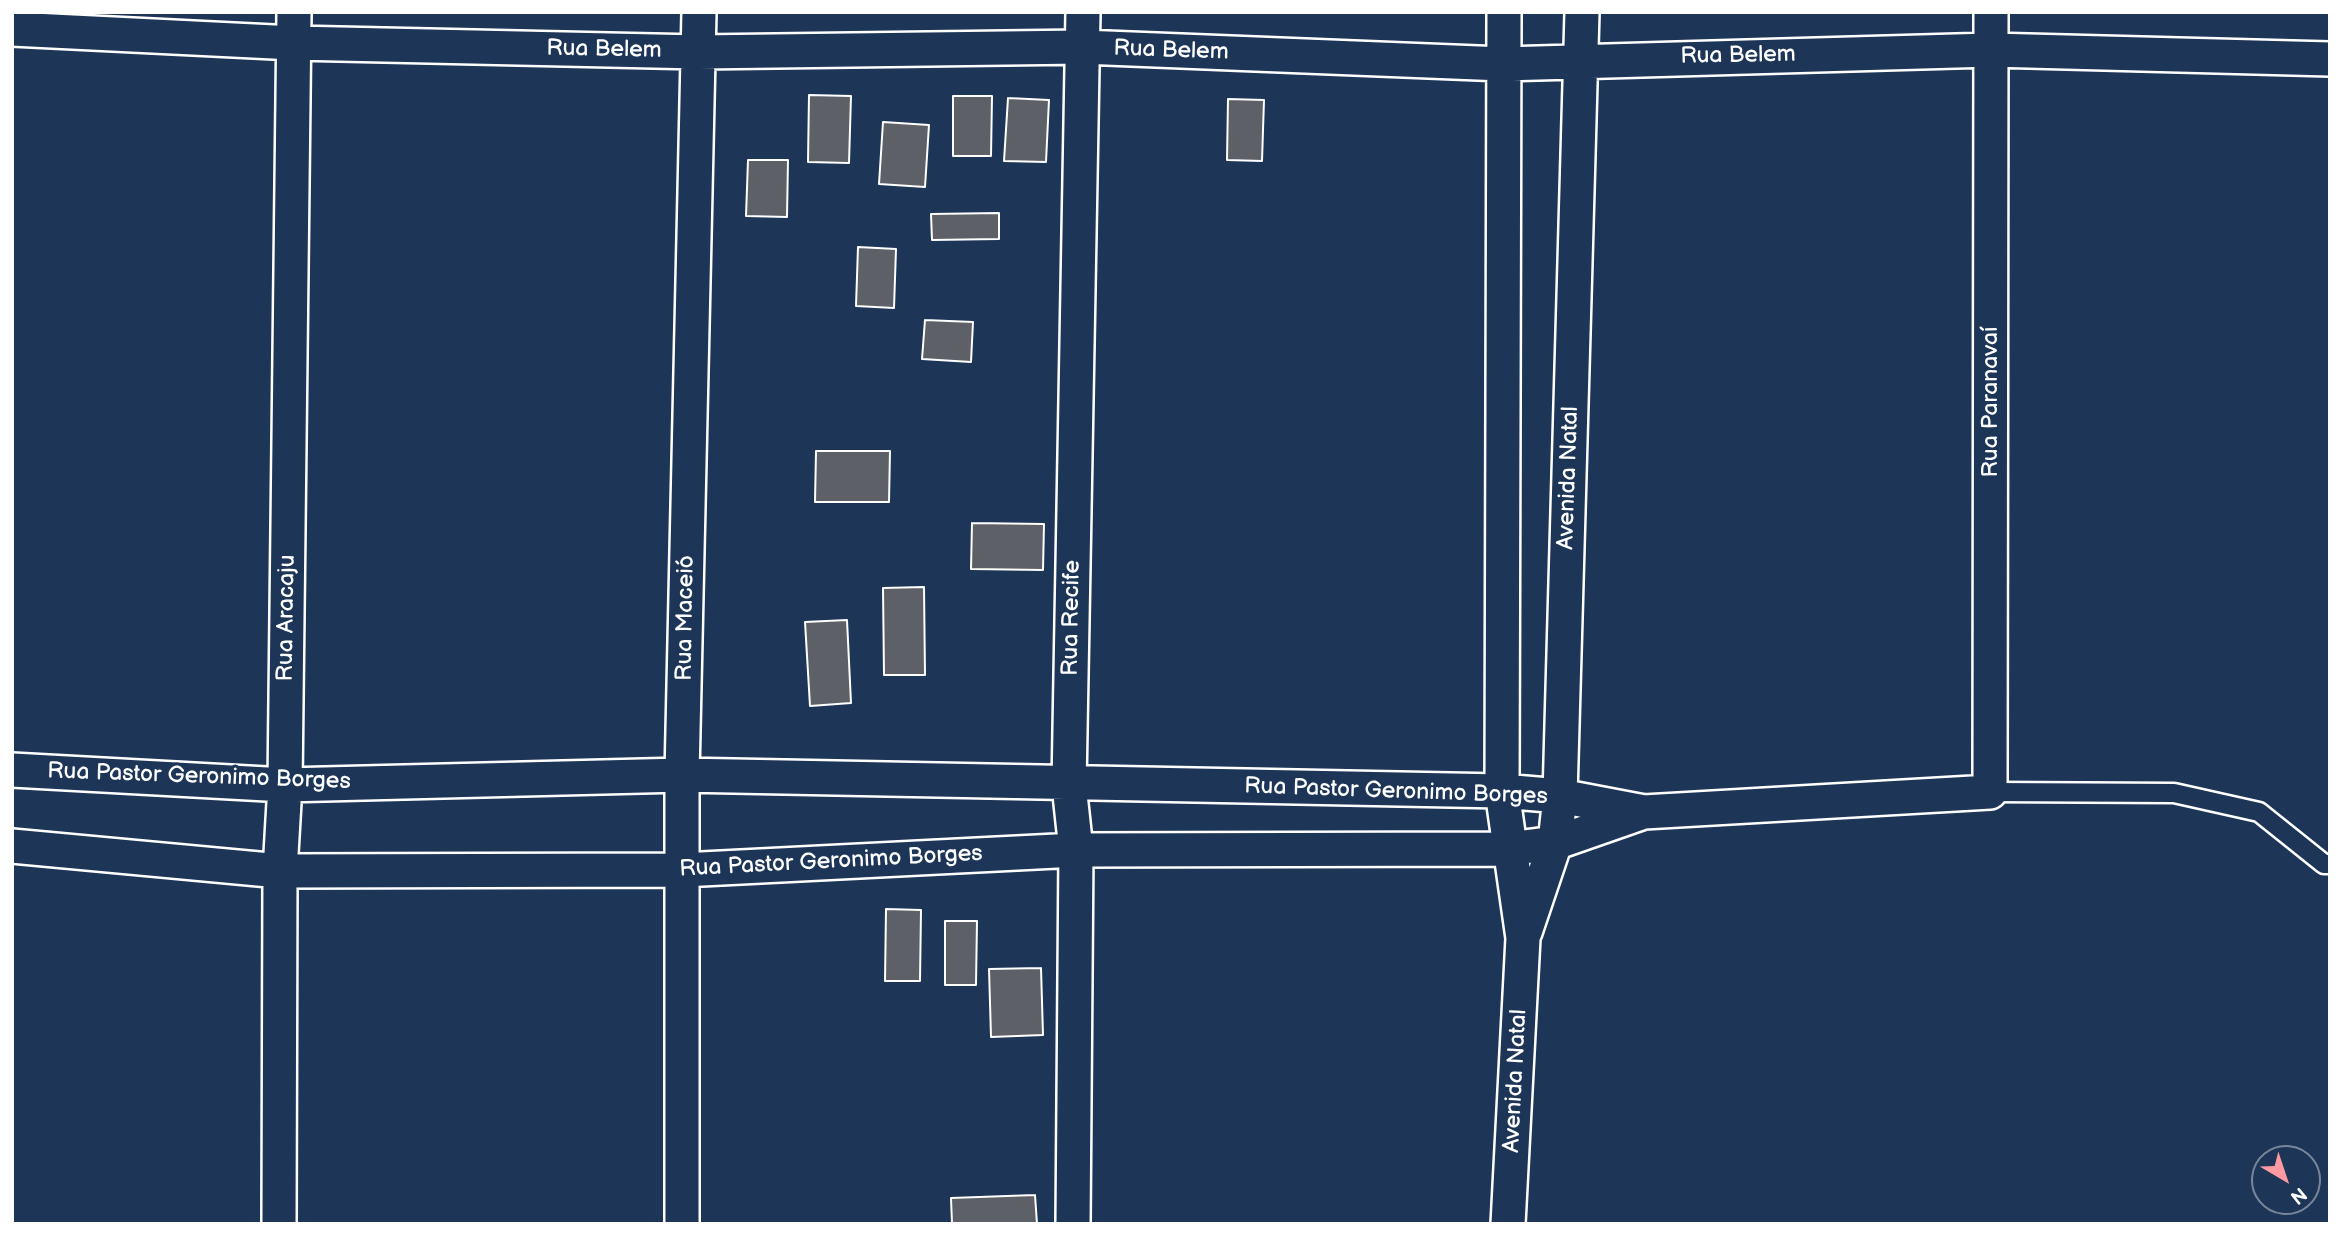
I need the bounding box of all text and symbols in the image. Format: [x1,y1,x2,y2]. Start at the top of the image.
street label: Rua Belem [546,35,662,65]
street label: Rua Belem [1113,35,1229,67]
street label: Rua Belem [1680,41,1796,71]
street label: Rua Paranavaí [1977,326,2005,478]
street label: Avenida Natal [1553,406,1585,550]
street label: Rua Aracaju [272,554,302,682]
street label: Rua Maceió [671,555,701,681]
street label: Rua Recife [1057,560,1087,676]
street label: Rua Pastor Geronimo Borges [47,758,351,796]
street label: Rua Pastor Geronimo Borges [1244,773,1548,811]
street label: Rua Pastor Geronimo Borges [679,840,983,884]
street label: Avenida Natal [1498,1009,1534,1153]
north arrow [2251,1145,2321,1215]
text: N [2285,1182,2311,1209]

